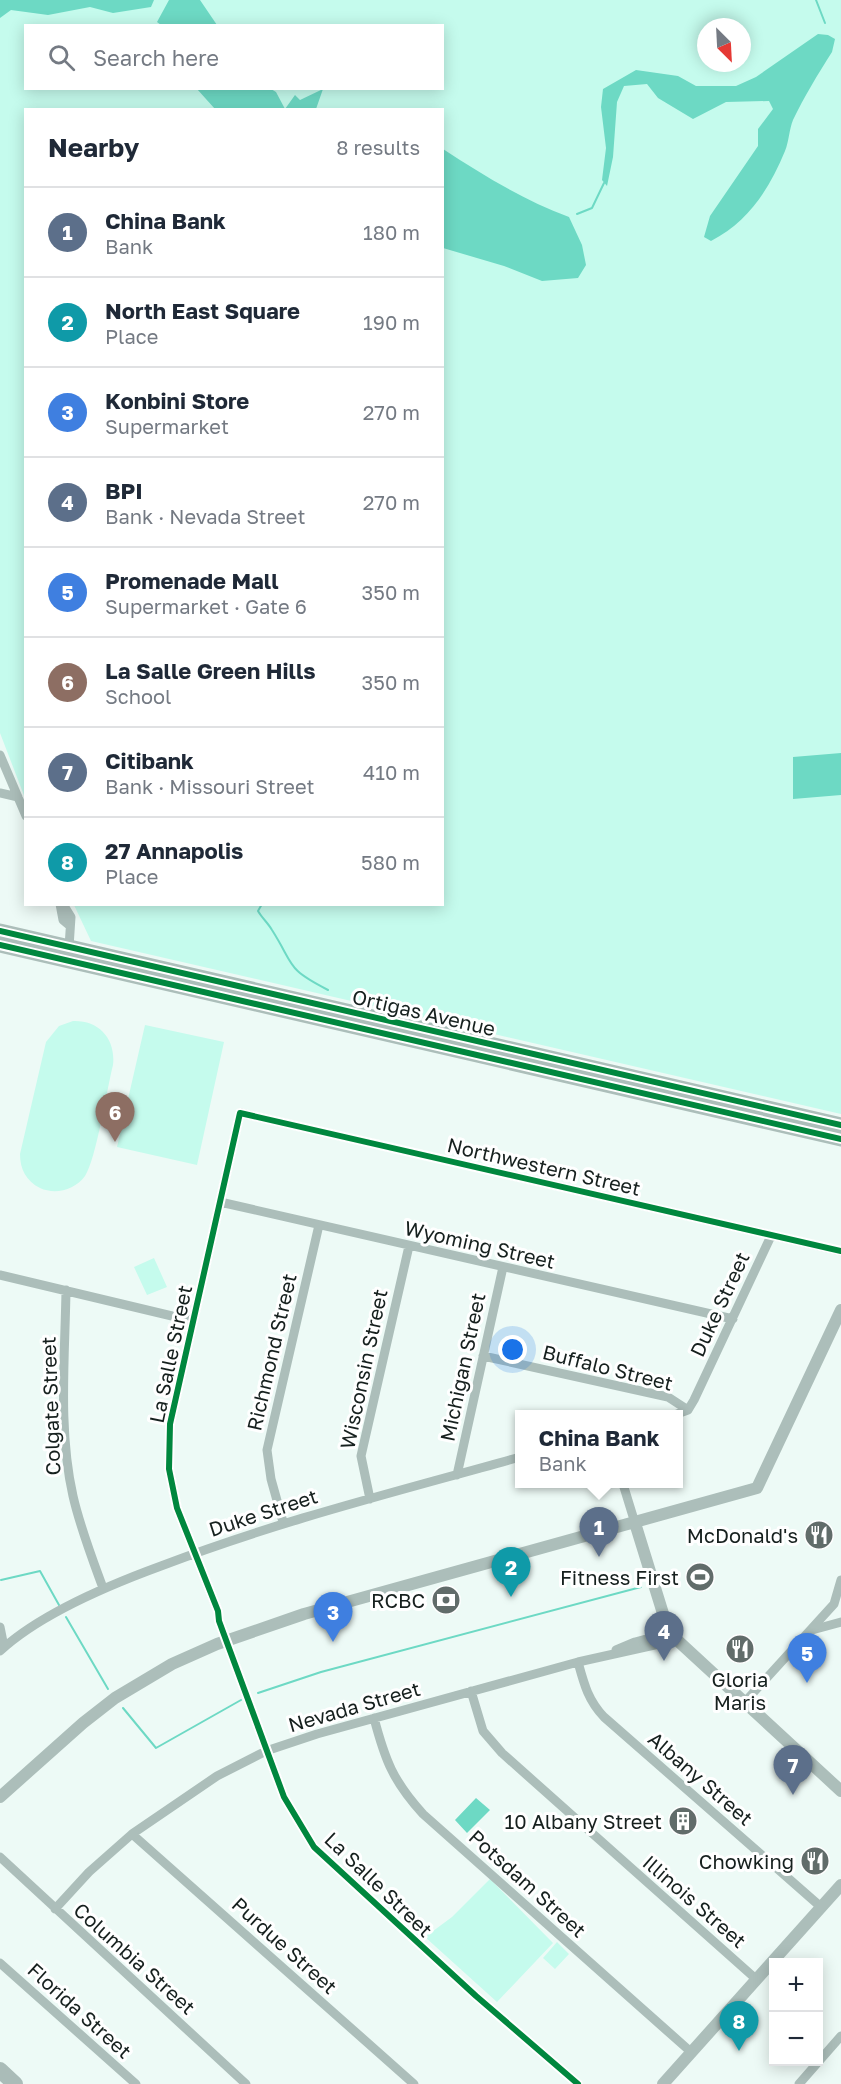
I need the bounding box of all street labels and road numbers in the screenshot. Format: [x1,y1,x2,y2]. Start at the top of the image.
street label: Ortigas Avenue [350,984,498,1040]
street label: Northwestern Street [445,1132,643,1200]
street label: Wyoming Street [402,1215,558,1273]
street label: Duke Street [684,1248,754,1360]
street label: Richmond Street [241,1271,301,1433]
street label: La Salle Street [144,1283,196,1425]
street label: Wisconsin Street [334,1287,392,1451]
street label: Michigan Street [435,1291,489,1443]
street label: Colgate Street [36,1336,64,1476]
street label: Buffalo Street [540,1339,676,1395]
street label: Duke Street [206,1483,320,1541]
street label: Nevada Street [285,1676,423,1736]
street label: Albany Street [644,1726,758,1830]
street label: Potsdam Street [465,1824,591,1942]
street label: La Salle Street [320,1827,438,1941]
street label: Illinois Street [638,1850,752,1952]
street label: Purdue Street [228,1892,342,1998]
street label: Columbia Street [69,1897,201,2019]
street label: Florida Street [23,1957,137,2063]

